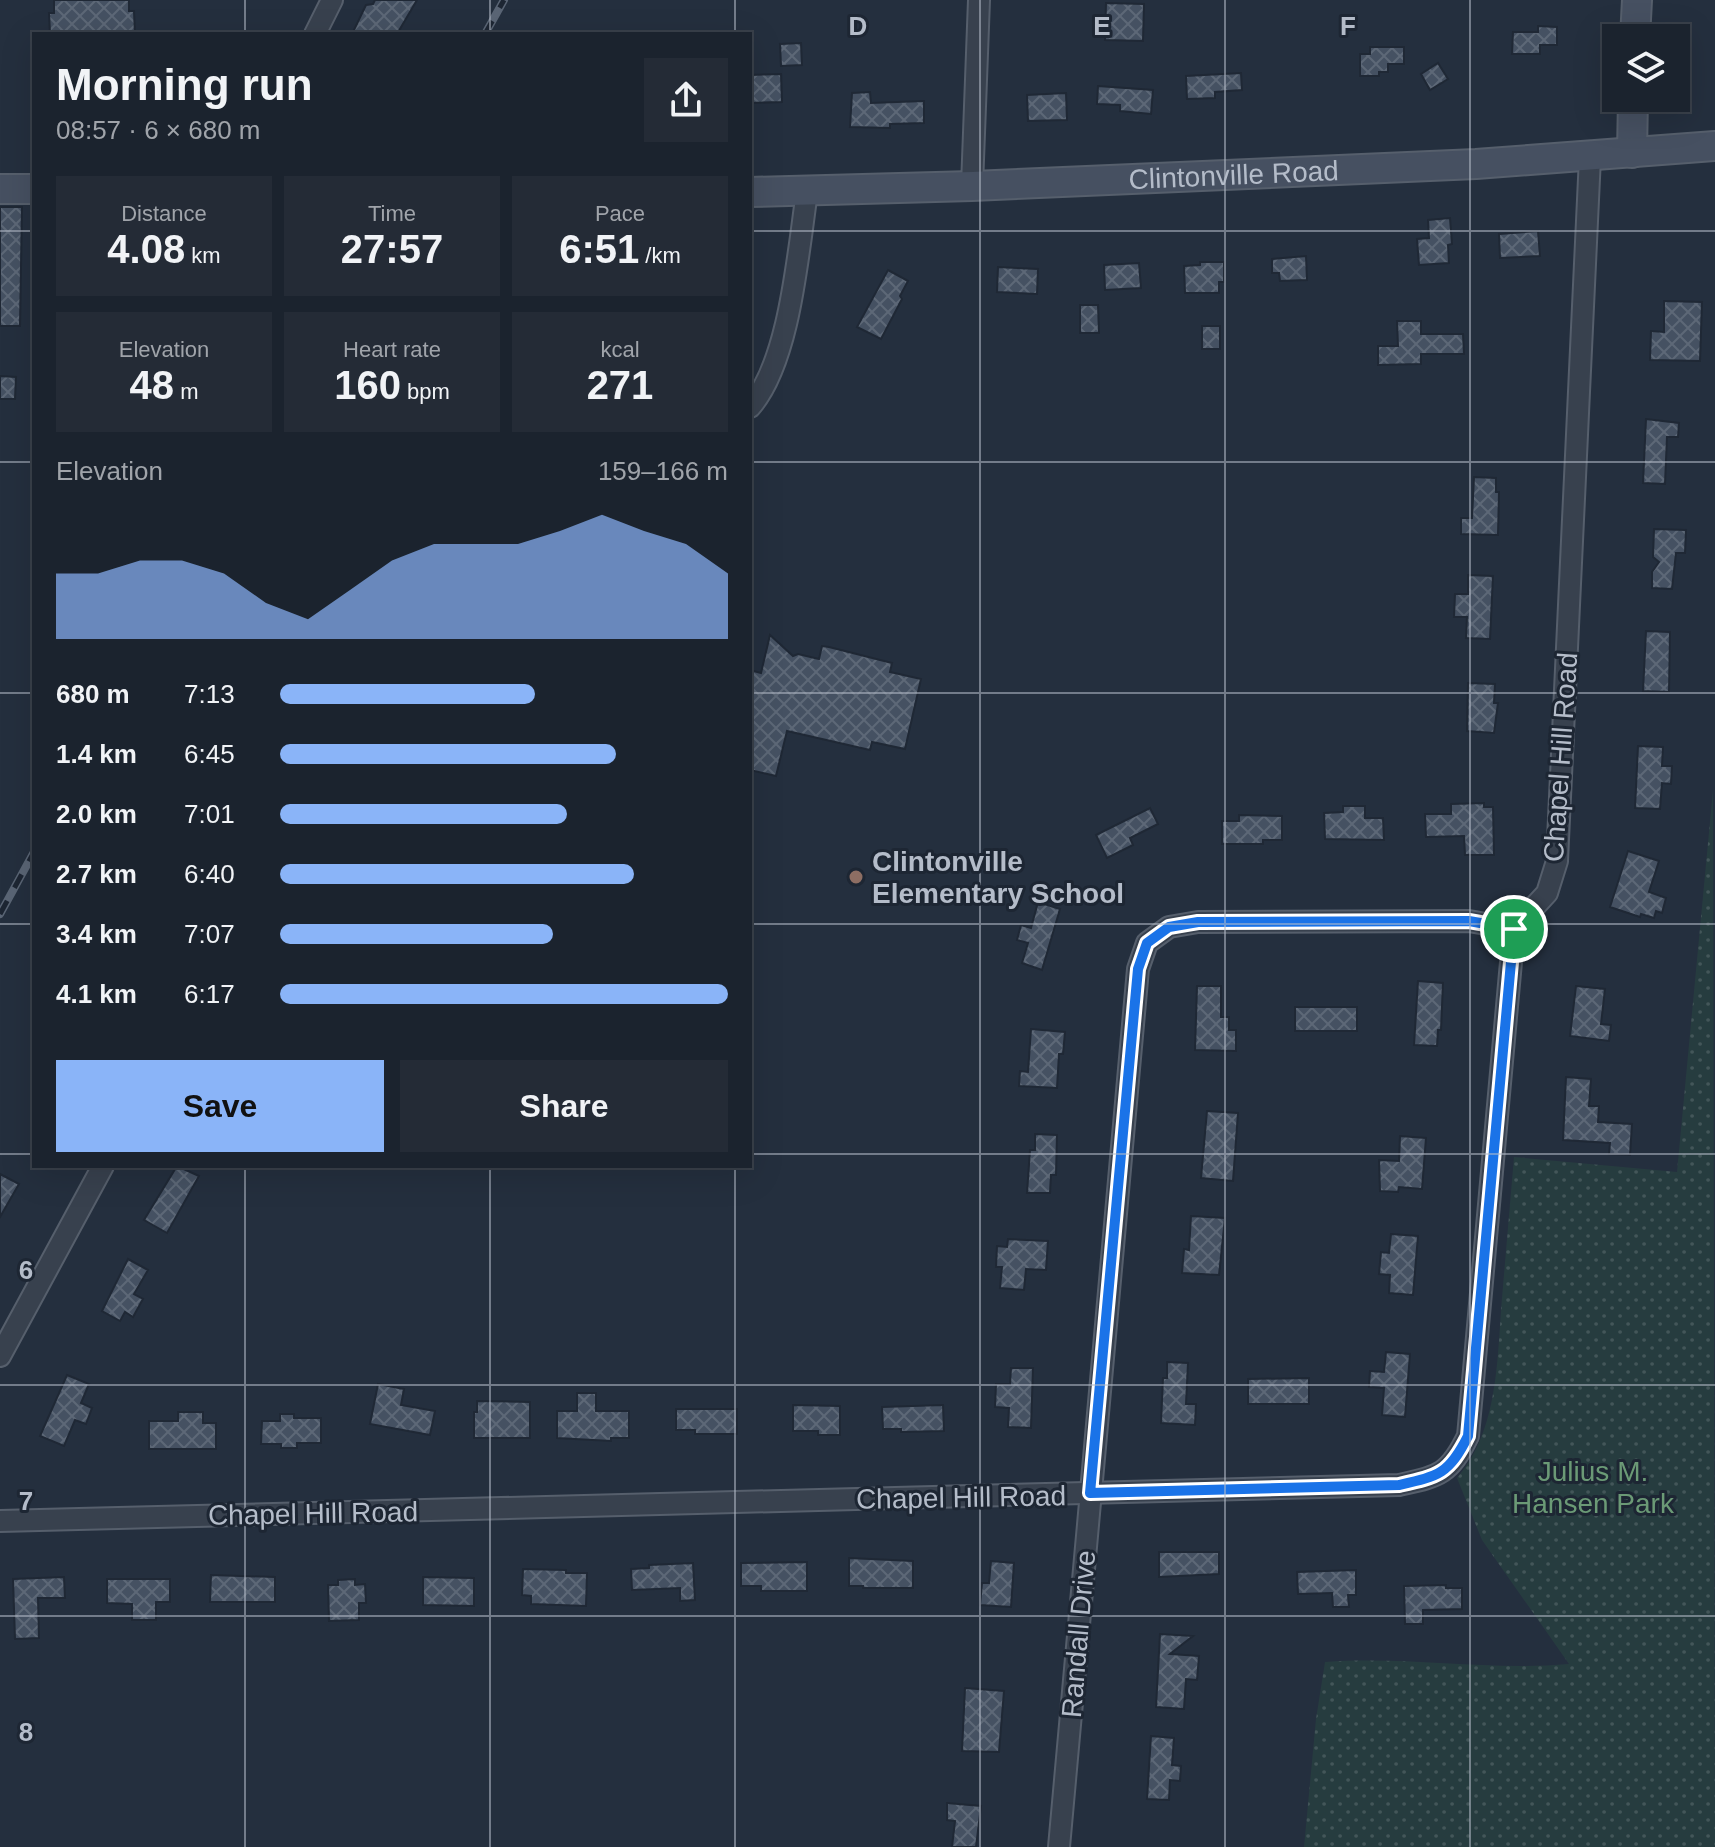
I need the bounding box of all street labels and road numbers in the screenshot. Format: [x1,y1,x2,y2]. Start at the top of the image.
street label: Clintonville Road [1128,155,1339,195]
street label: Chapel Hill Road [1538,651,1583,863]
street label: Chapel Hill Road [856,1480,1066,1515]
street label: Chapel Hill Road [208,1496,418,1531]
street label: Randall Drive [1056,1549,1101,1719]

